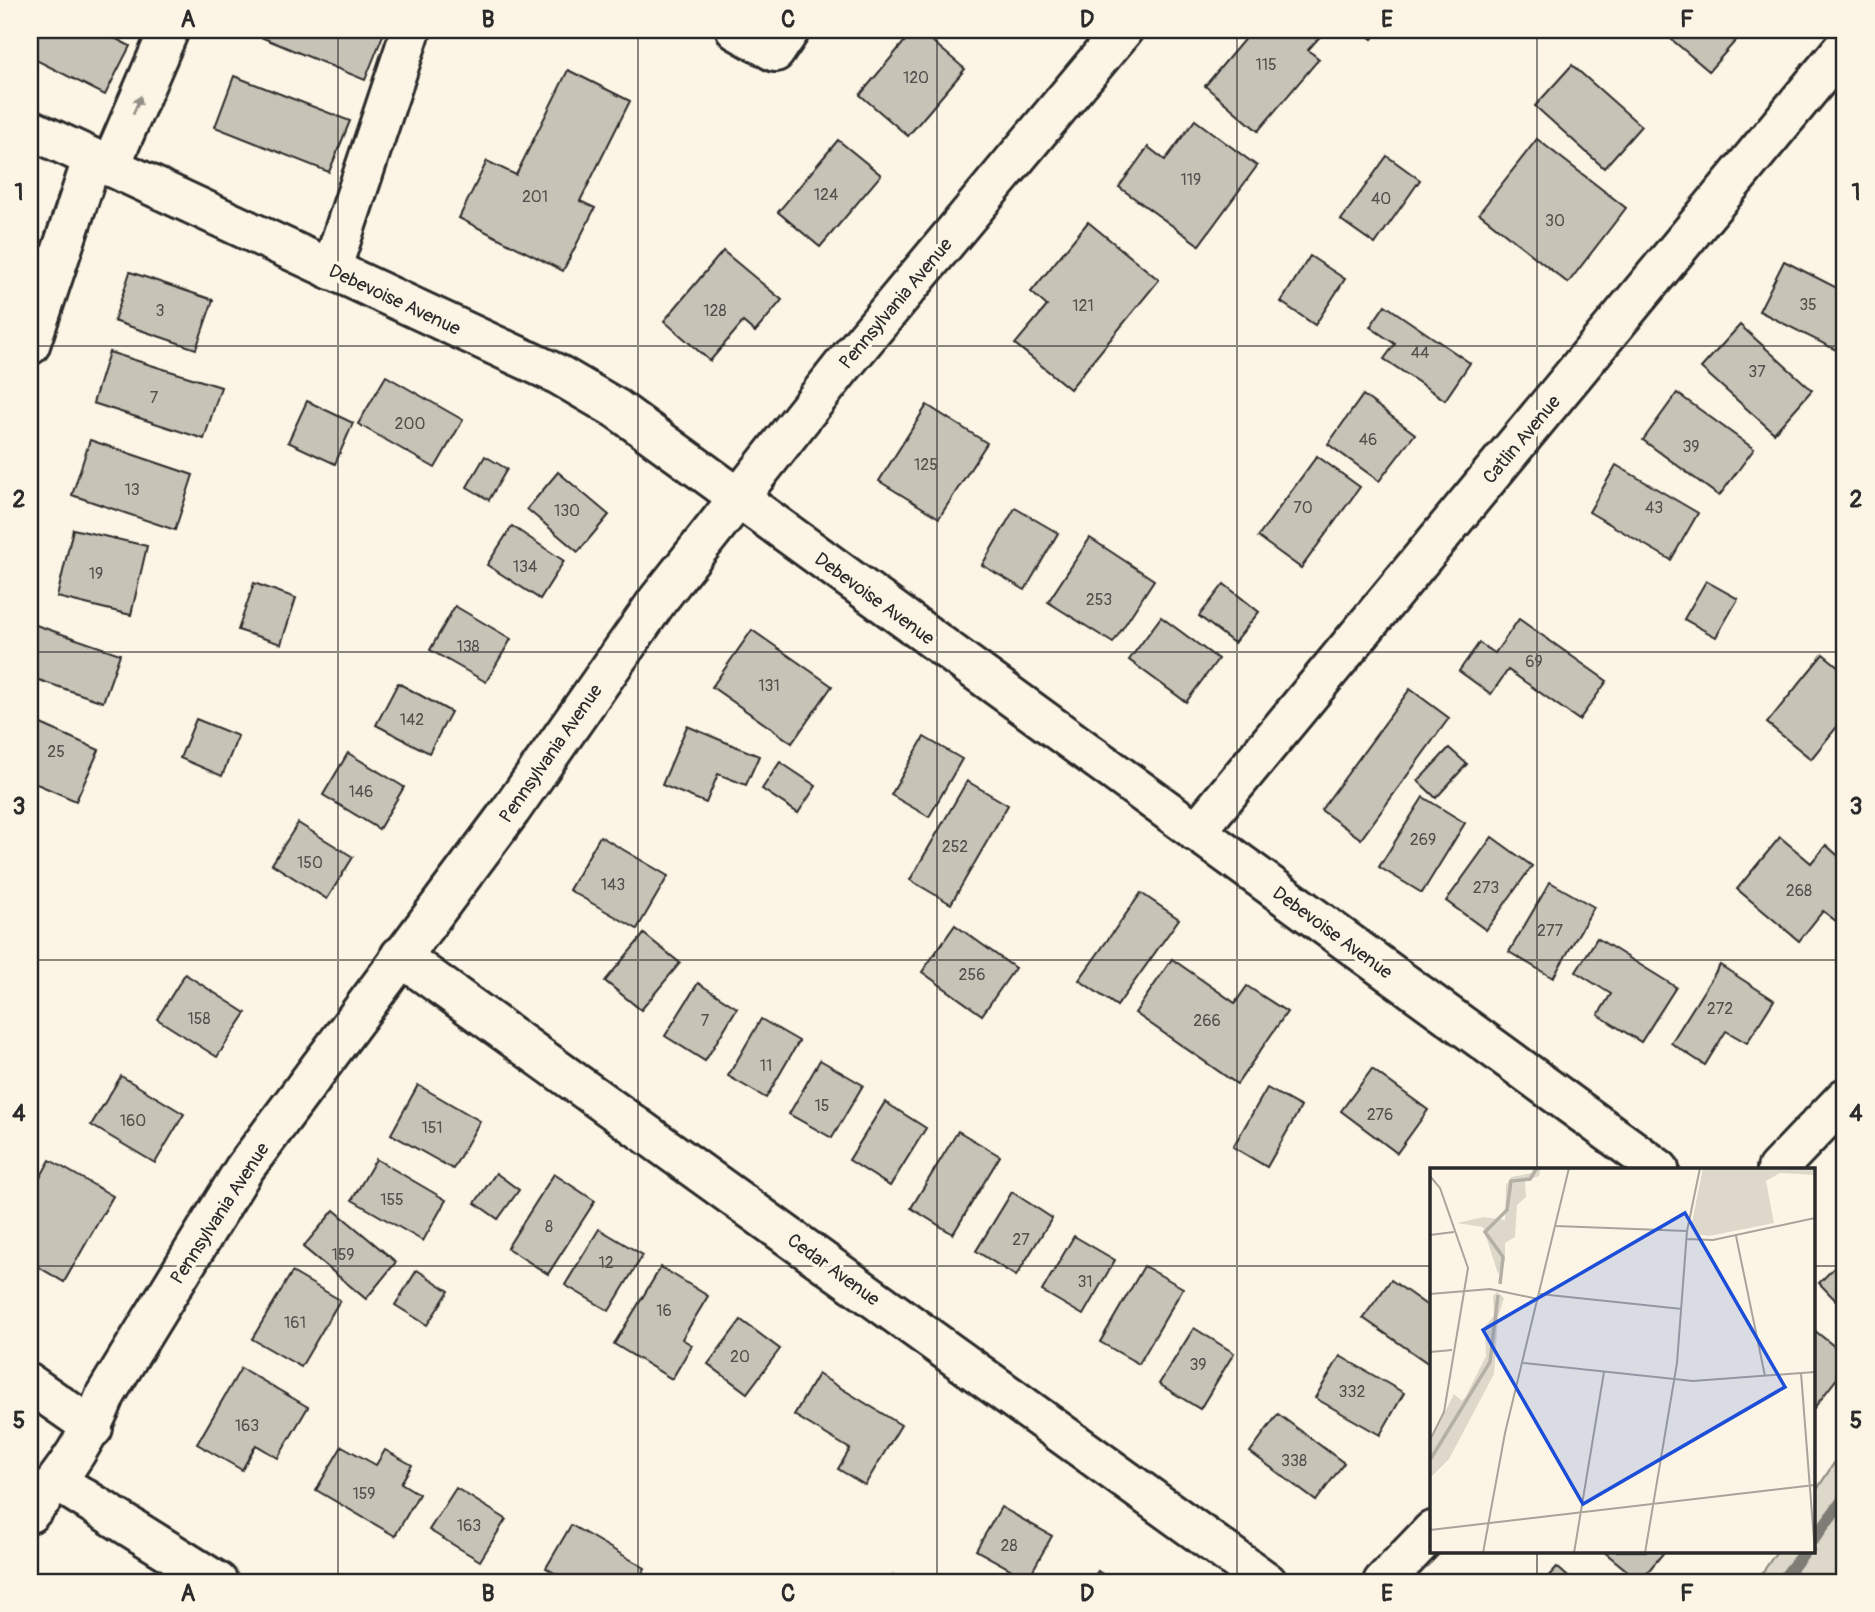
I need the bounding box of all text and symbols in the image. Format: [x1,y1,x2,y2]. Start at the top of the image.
text: A [181,5,196,34]
text: B [481,5,495,34]
text: C [781,5,795,34]
text: D [1080,5,1094,34]
text: E [1381,5,1393,34]
text: F [1680,5,1694,34]
house number: 115 [1255,55,1277,75]
house number: 120 [903,68,929,88]
one-way arrow [132,94,143,115]
house number: 119 [1181,170,1201,190]
text: 1 [15,178,24,207]
text: 1 [1852,178,1861,207]
house number: 124 [814,185,838,205]
house number: 201 [522,187,548,207]
house number: 40 [1371,189,1391,209]
house number: 30 [1545,211,1565,231]
street label: Pennsylvania Avenue [834,233,958,374]
street label: Debevoise Avenue [325,259,465,341]
house number: 35 [1799,295,1817,315]
house number: 121 [1072,296,1094,316]
house number: 3 [156,301,165,321]
house number: 128 [703,301,727,321]
house number: 44 [1411,343,1429,363]
house number: 37 [1748,362,1766,382]
house number: 7 [150,388,159,408]
street label: Catlin Avenue [1478,390,1566,489]
house number: 200 [395,414,425,434]
house number: 46 [1359,430,1377,450]
house number: 39 [1682,437,1700,457]
house number: 125 [914,455,938,475]
house number: 13 [124,480,140,500]
text: 2 [13,485,26,514]
text: 2 [1850,485,1863,514]
house number: 70 [1293,498,1313,518]
house number: 43 [1645,498,1663,518]
house number: 130 [554,501,580,521]
street label: Debevoise Avenue [810,547,940,651]
house number: 134 [513,557,537,577]
house number: 19 [89,564,103,584]
house number: 253 [1086,590,1112,610]
house number: 138 [456,637,480,657]
house number: 69 [1525,652,1543,672]
house number: 131 [758,676,780,696]
street label: Pennsylvania Avenue [494,679,608,828]
house number: 142 [400,710,424,730]
house number: 25 [47,742,65,762]
house number: 146 [349,782,373,802]
text: 3 [13,792,25,821]
text: 3 [1850,792,1862,821]
house number: 269 [1410,830,1436,850]
house number: 252 [942,837,968,857]
house number: 150 [297,853,323,873]
house number: 143 [601,875,625,895]
house number: 273 [1473,878,1499,898]
street label: Debevoise Avenue [1268,881,1398,985]
house number: 268 [1786,881,1812,901]
house number: 277 [1537,921,1563,941]
house number: 256 [959,965,985,985]
house number: 272 [1707,999,1733,1019]
house number: 158 [188,1009,211,1029]
house number: 7 [701,1011,710,1031]
house number: 266 [1193,1011,1221,1031]
house number: 11 [760,1056,772,1076]
house number: 15 [815,1096,829,1116]
text: 4 [12,1099,26,1128]
text: 4 [1849,1099,1863,1128]
house number: 276 [1367,1105,1393,1125]
house number: 160 [120,1111,146,1131]
house number: 151 [421,1118,443,1138]
street label: Pennsylvania Avenue [165,1138,275,1289]
inset map [1430,1168,1815,1552]
house number: 155 [380,1190,404,1210]
house number: 8 [545,1217,553,1237]
street label: Cedar Avenue [782,1228,885,1312]
house number: 27 [1012,1230,1030,1250]
house number: 159 [331,1245,355,1265]
house number: 12 [598,1253,614,1273]
house number: 31 [1077,1272,1093,1292]
house number: 16 [656,1301,672,1321]
house number: 161 [284,1313,306,1333]
house number: 20 [730,1347,750,1367]
house number: 39 [1189,1355,1207,1375]
house number: 332 [1339,1382,1365,1402]
text: 5 [13,1406,25,1435]
text: 5 [1850,1406,1862,1435]
house number: 163 [235,1416,259,1436]
house number: 338 [1281,1451,1307,1471]
house number: 159 [352,1484,376,1504]
house number: 163 [457,1516,481,1536]
house number: 28 [1000,1536,1018,1556]
text: A [181,1579,196,1608]
text: B [481,1579,495,1608]
text: C [781,1579,795,1608]
text: D [1080,1579,1094,1608]
text: E [1381,1579,1393,1608]
text: F [1680,1579,1694,1608]

